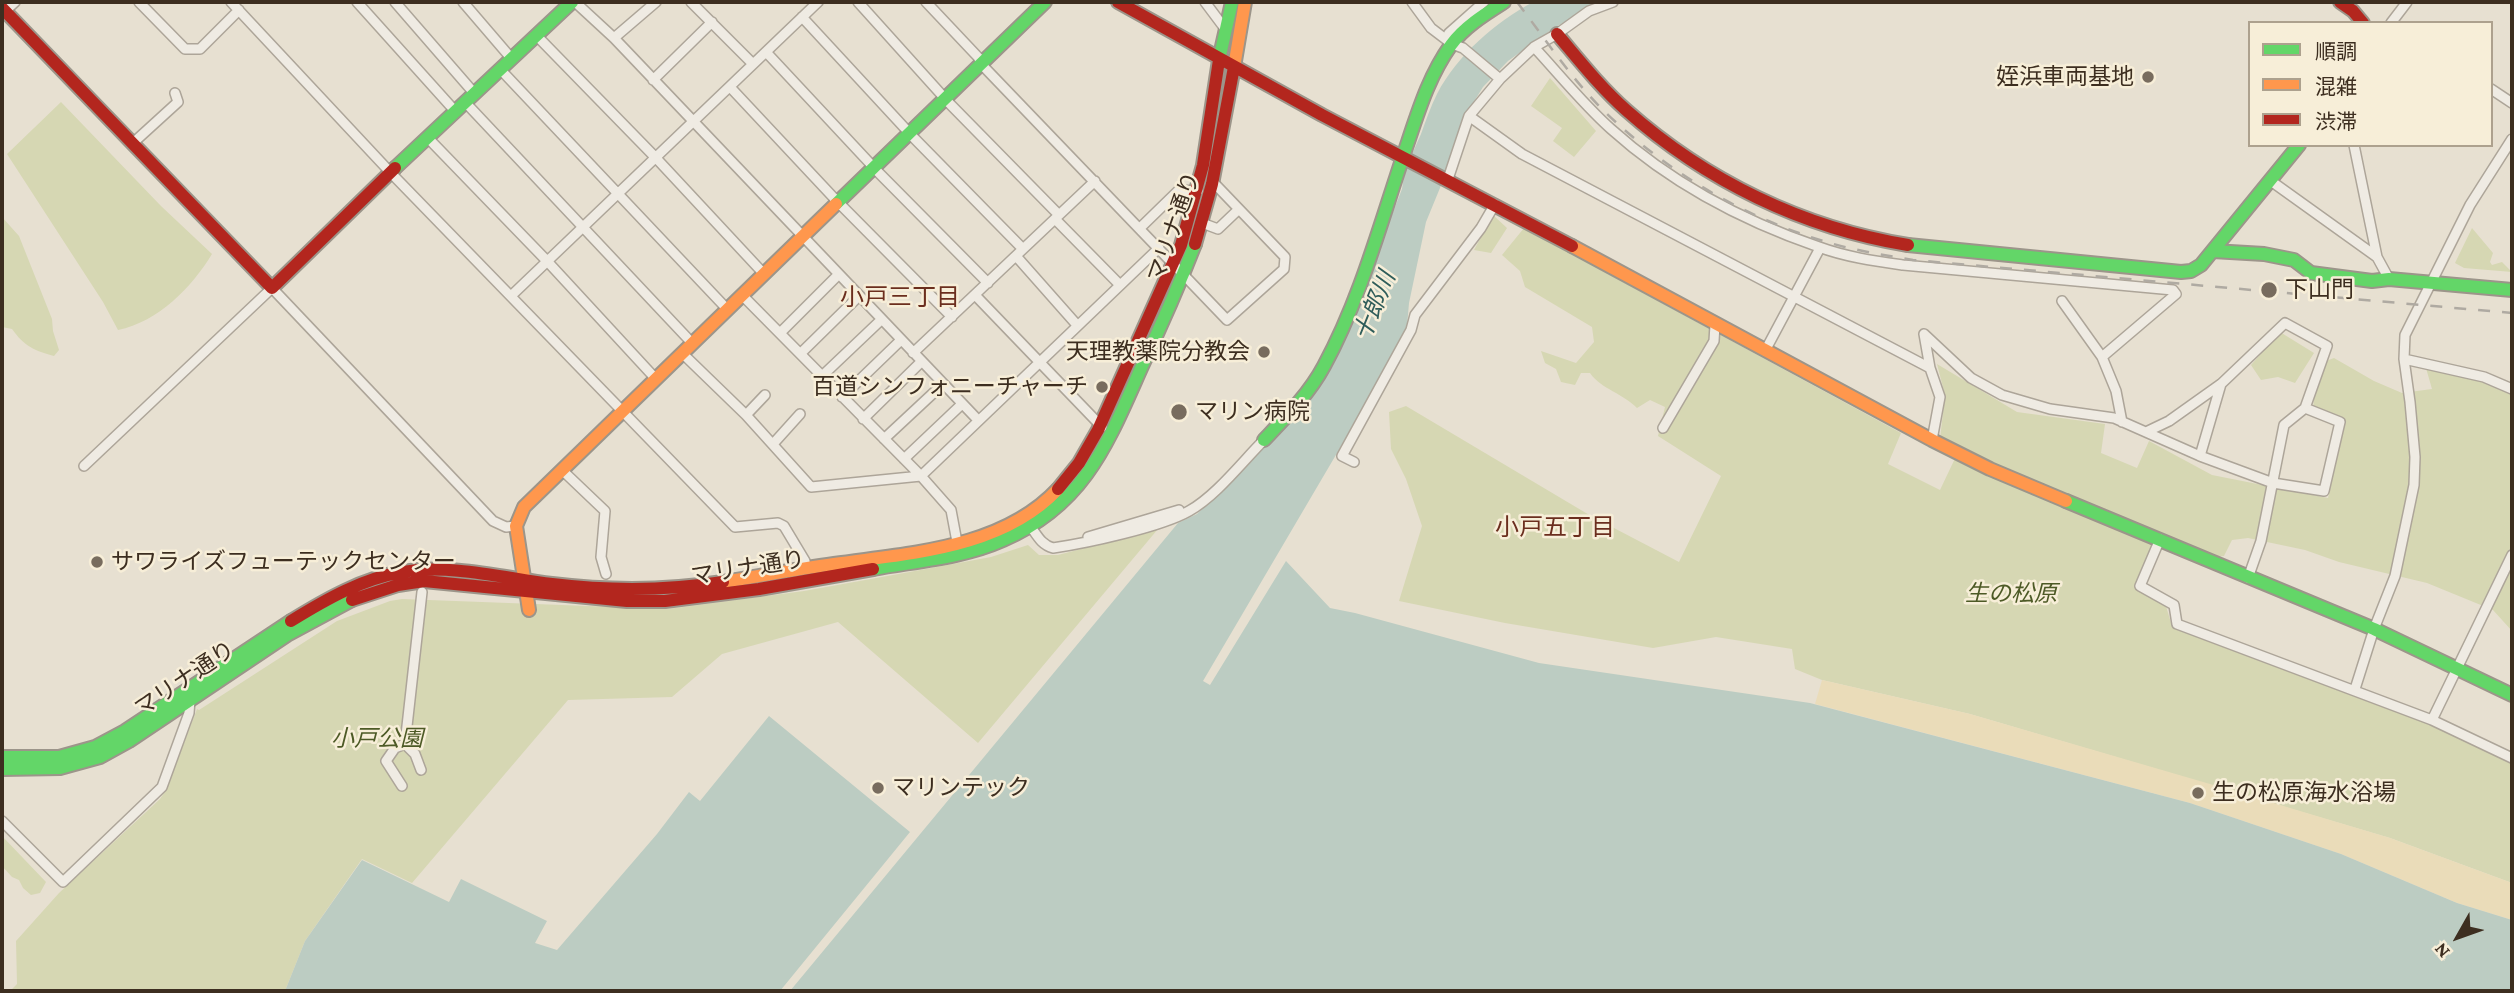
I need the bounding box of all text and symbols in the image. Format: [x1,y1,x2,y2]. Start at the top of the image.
legend [2248,21,2493,147]
text: 順調 [2315,40,2357,64]
place label: 姪浜車両基地 [1996,63,2134,91]
marker: 姪浜車両基地 [2140,69,2156,85]
text: 混雑 [2315,75,2357,99]
text: 渋滞 [2315,110,2357,134]
street label: マリナ通り [1142,168,1206,286]
water label: 十郎川 [1348,267,1402,345]
place label: 下山門 [2285,276,2354,304]
marker: 下山門 [2259,280,2279,300]
district label: 小戸三丁目 [840,284,960,312]
place label: 天理教薬院分教会 [1066,338,1250,366]
marker: 天理教薬院分教会 [1256,344,1272,360]
place label: 百道シンフォニーチャーチ [812,373,1088,401]
marker: 百道シンフォニーチャーチ [1094,379,1110,395]
place label: マリン病院 [1195,398,1310,426]
marker: マリン病院 [1169,402,1189,422]
district label: 小戸五丁目 [1495,514,1615,542]
street label: マリナ通り [689,545,807,591]
place label: サワライズフューテックセンター [111,548,456,576]
marker: サワライズフューテックセンター [89,554,105,570]
park label: 生の松原 [1965,580,2057,608]
street label: マリナ通り [130,635,240,723]
park label: 小戸公園 [331,725,423,753]
place label: マリンテック [892,774,1030,802]
place label: 生の松原海水浴場 [2212,779,2396,807]
marker: マリンテック [870,780,886,796]
marker: 生の松原海水浴場 [2190,785,2206,801]
north arrow [2423,902,2493,972]
text: N [2429,939,2454,963]

